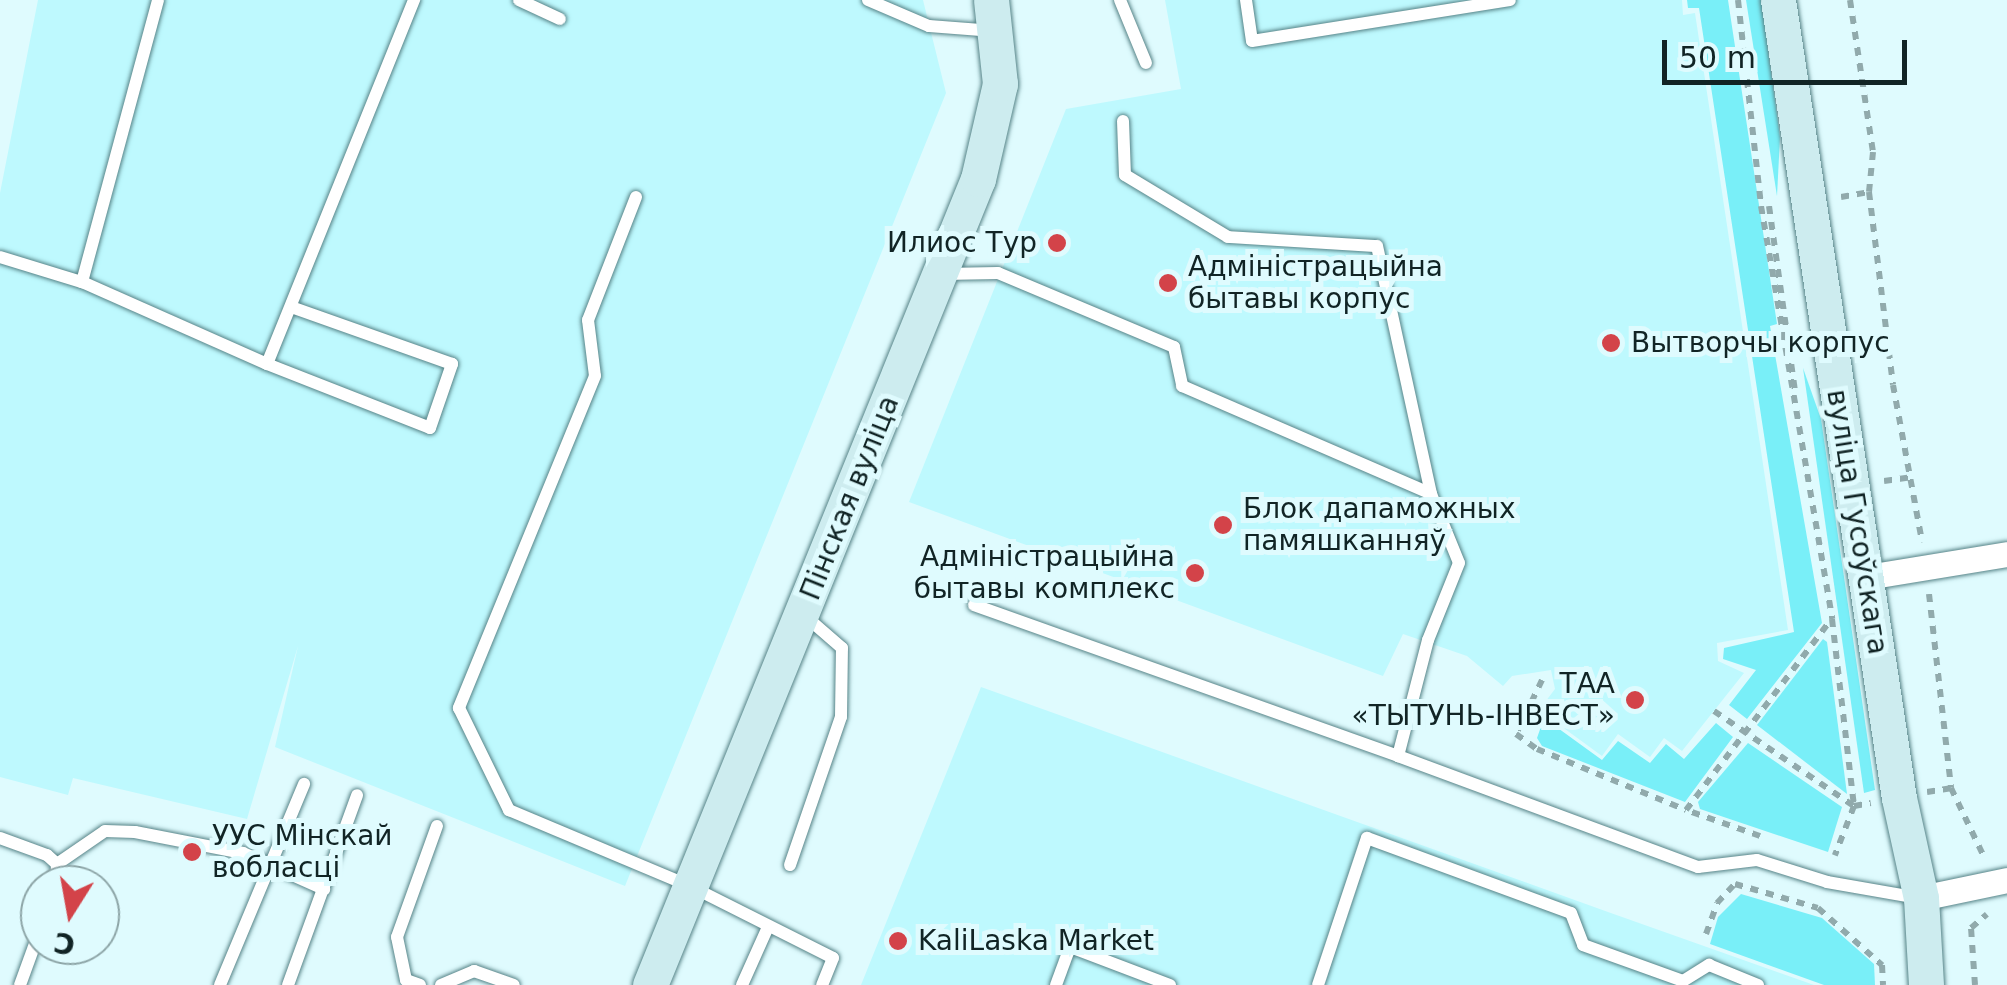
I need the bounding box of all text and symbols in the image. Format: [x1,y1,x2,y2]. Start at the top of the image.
scale bar [1667,20,1912,82]
text: 50 m [1679,40,1756,75]
place label: Илиос Тур [887,226,1037,260]
marker: Илиос Тур [1046,232,1068,254]
place label: Адміністрацыйна бытавы корпус [1188,250,1443,316]
marker: Адміністрацыйна бытавы корпус [1157,272,1179,294]
place label: Вытворчы корпус [1631,326,1890,360]
marker: Вытворчы корпус [1600,332,1622,354]
street label: вуліца Гусоўскага [1819,387,1895,657]
street label: Пінская вуліца [794,391,906,605]
place label: Блок дапаможных памяшканняў [1243,492,1515,558]
marker: Блок дапаможных памяшканняў [1212,514,1234,536]
place label: Адміністрацыйна бытавы комплекс [914,540,1175,606]
marker: Адміністрацыйна бытавы комплекс [1184,562,1206,584]
place label: ТАА «ТЫТУНЬ-IНВЕСТ» [1352,667,1615,733]
marker: ТАА «ТЫТУНЬ-IНВЕСТ» [1624,689,1646,711]
place label: УУС Мінскай вобласці [212,819,392,885]
marker: УУС Мінскай вобласці [181,841,203,863]
north arrow [20,865,120,965]
place label: KaliLaska Market [918,924,1154,958]
text: С [51,925,78,961]
marker: KaliLaska Market [887,930,909,952]

